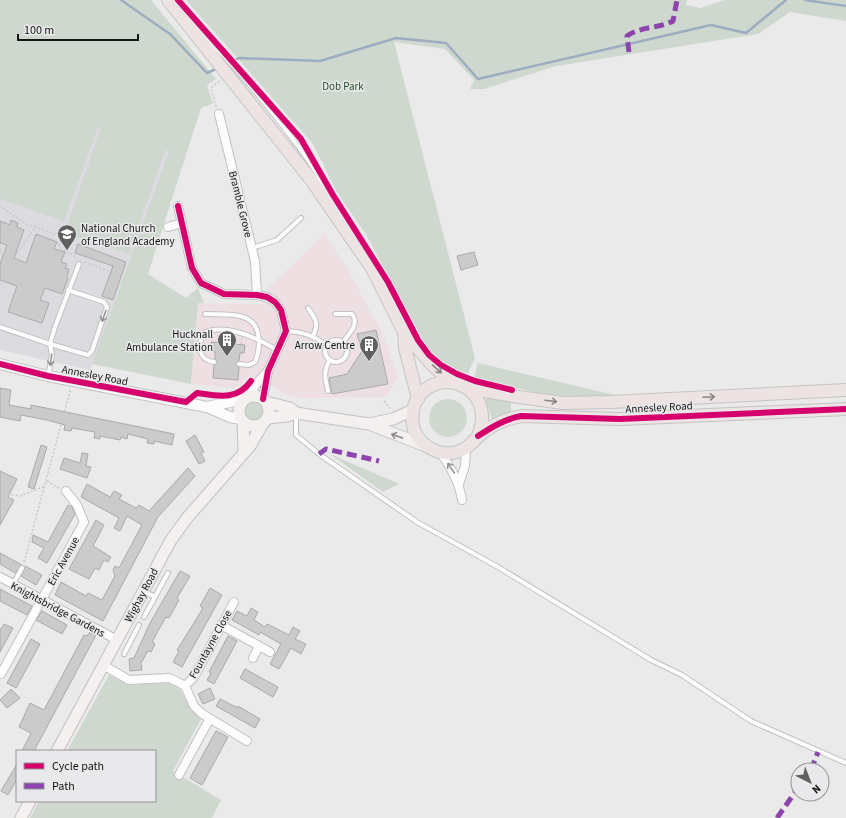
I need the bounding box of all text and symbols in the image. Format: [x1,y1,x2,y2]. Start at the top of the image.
scale bar [18,16,138,42]
text: 100 m [24,22,54,39]
park label: Dob Park [322,79,364,94]
street label: Bramble Grove [225,169,256,240]
place label: National Church of England Academy [81,221,175,249]
school or university icon: National Church of England Academy [56,223,78,251]
one-way arrow [100,309,108,321]
place label: Hucknall Ambulance Station [126,327,213,355]
building icon: Hucknall Ambulance Station [216,329,238,357]
building icon: Arrow Centre [358,334,380,362]
place label: Arrow Centre [295,338,356,353]
one-way arrow [47,353,55,366]
street label: Annesley Road [60,362,129,389]
one-way arrow [431,364,441,373]
one-way arrow [702,393,715,400]
one-way arrow [544,397,557,405]
street label: Annesley Road [625,398,693,417]
one-way arrow [391,432,404,439]
one-way arrow [447,462,455,473]
street label: Eric Avenue [44,534,83,588]
street label: Wighay Road [121,566,162,625]
street label: Knightsbridge Gardens [8,578,108,641]
street label: Fountayne Close [185,607,236,681]
legend [16,750,156,802]
text: Cycle path [52,758,104,775]
north arrow [790,762,830,802]
text: Path [52,778,75,795]
text: N [809,781,824,797]

